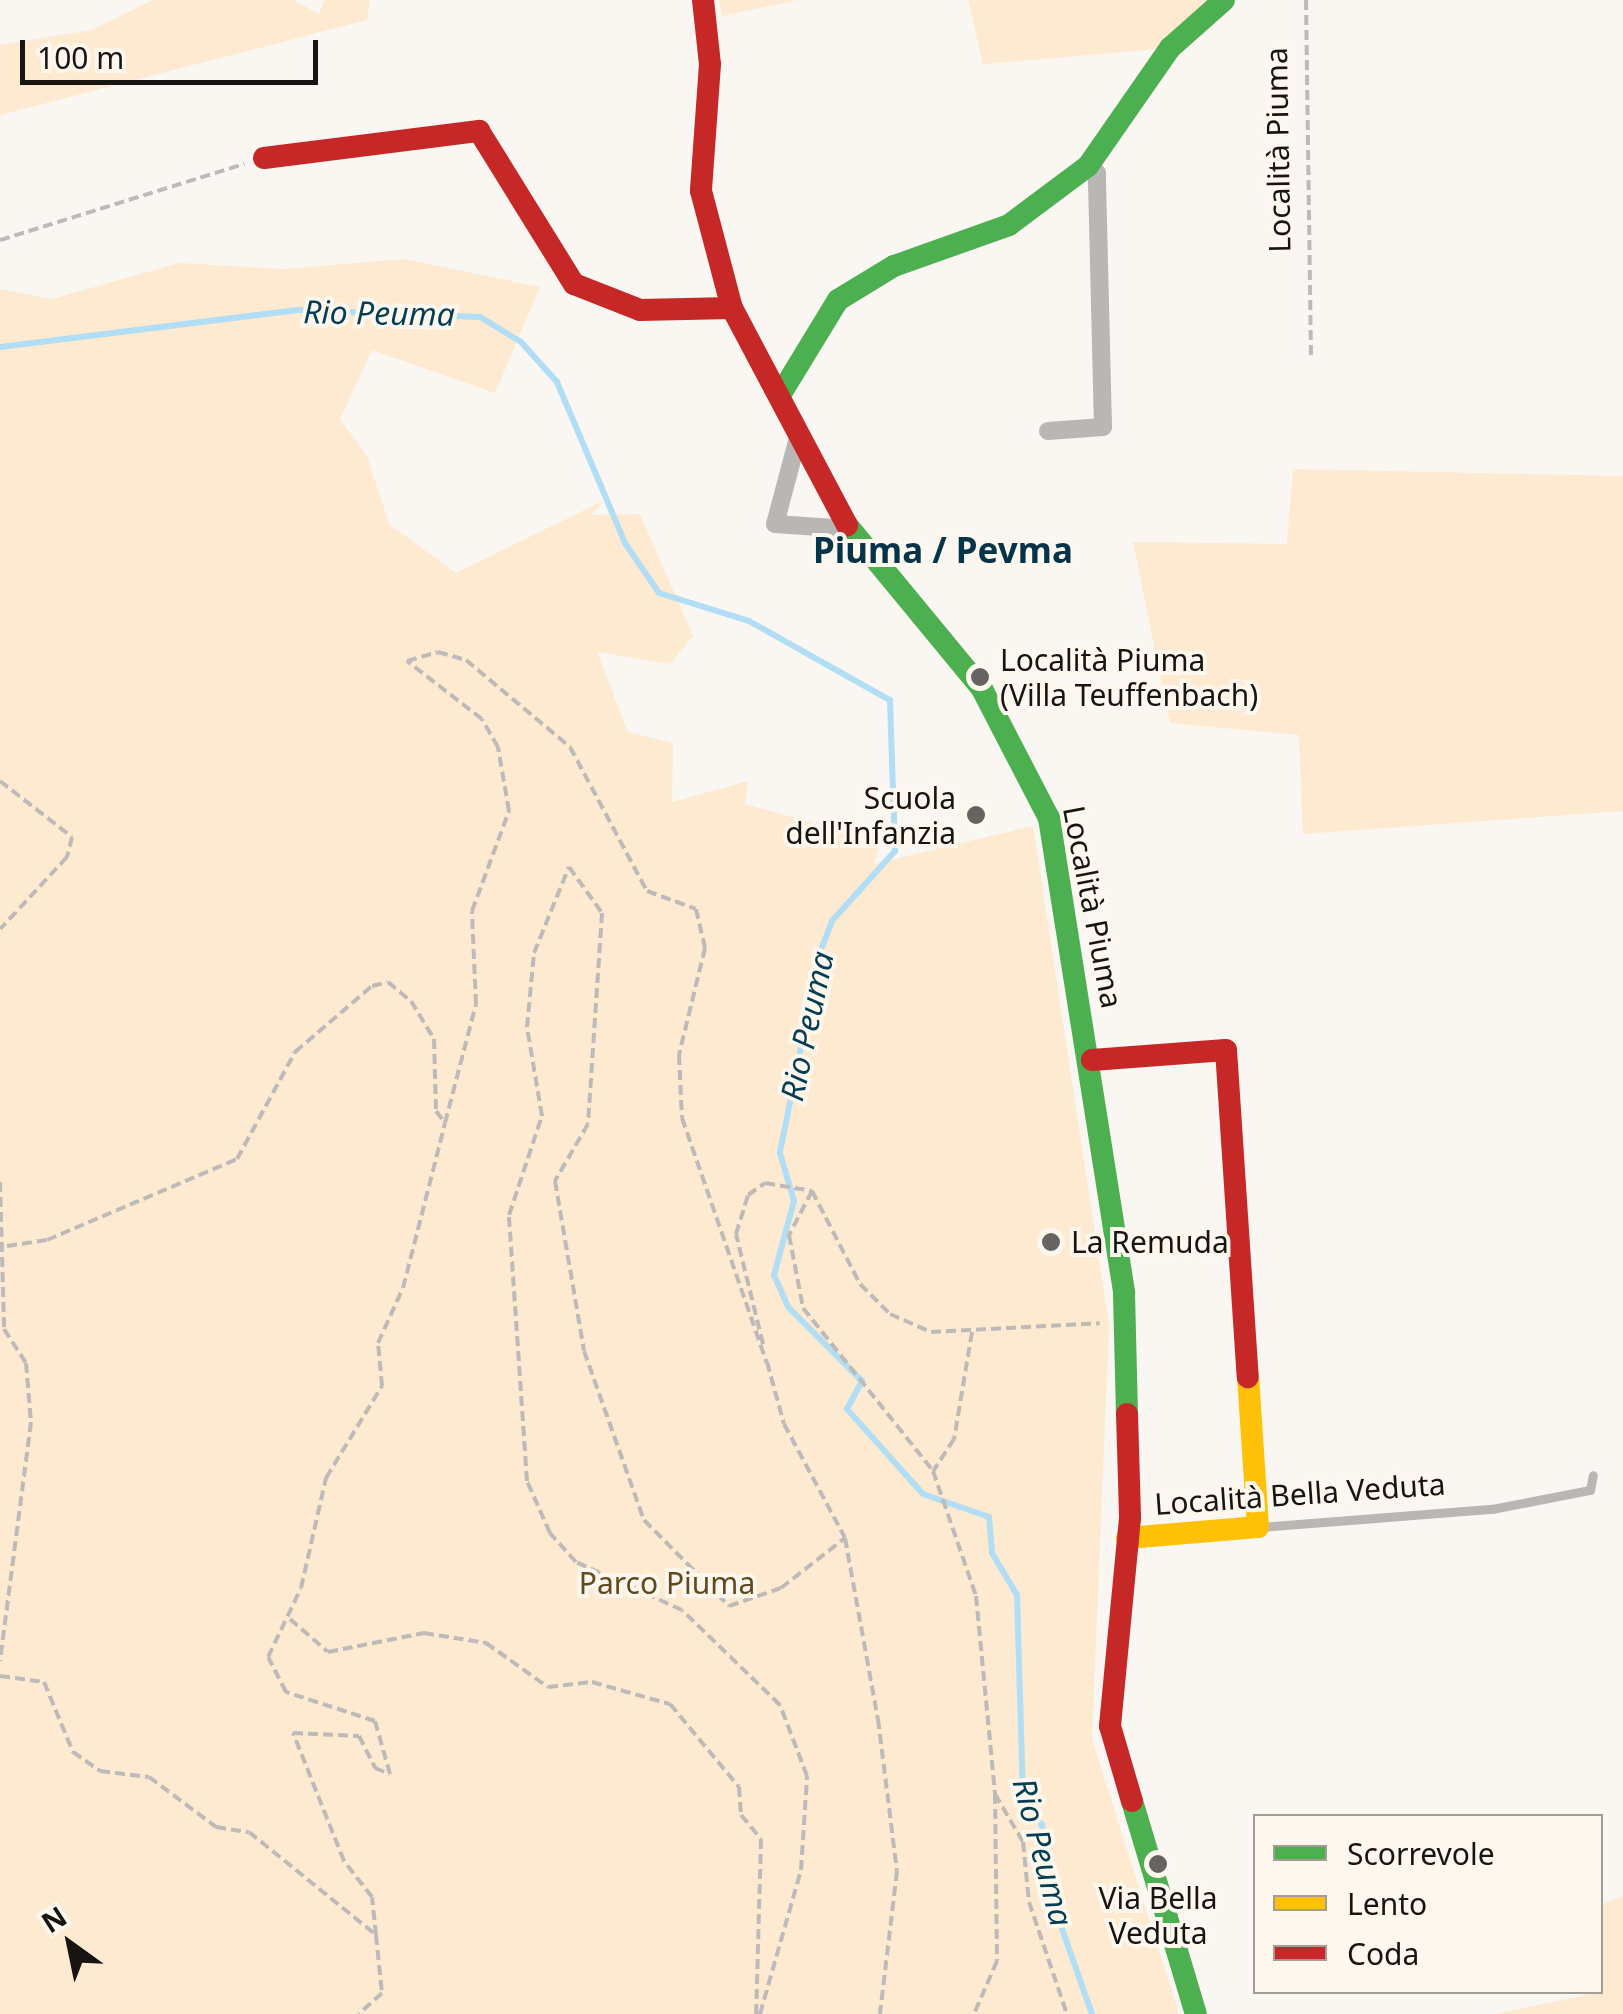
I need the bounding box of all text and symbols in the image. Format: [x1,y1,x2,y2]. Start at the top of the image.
scale bar [25,20,322,82]
text: 100 m [37,37,124,78]
street label: Località Piuma [1258,47,1298,253]
water label: Rio Peuma [303,292,455,334]
district label: Piuma / Pevma [813,529,1073,571]
place label: Località Piuma (Villa Teuffenbach) [1000,642,1258,712]
marker: Località Piuma (Villa Teuffenbach) [969,666,991,688]
place label: Scuola dell'Infanzia [785,780,956,850]
street label: Località Piuma [1056,803,1130,1011]
marker: Scuola dell'Infanzia [965,804,987,826]
water label: Rio Peuma [772,948,842,1104]
place label: La Remuda [1071,1224,1229,1260]
marker: La Remuda [1040,1231,1062,1253]
street label: Località Bella Veduta [1153,1466,1447,1522]
park label: Parco Piuma [579,1565,755,1601]
water label: Rio Peuma [1005,1774,1081,1930]
legend [1253,1814,1603,1994]
text: Scorrevole [1347,1833,1495,1874]
marker: Via Bella Veduta [1147,1853,1169,1875]
place label: Via Bella Veduta [1098,1880,1218,1950]
text: Lento [1347,1883,1427,1924]
north arrow [20,1894,120,1994]
text: N [34,1897,74,1941]
text: Coda [1347,1933,1419,1974]

